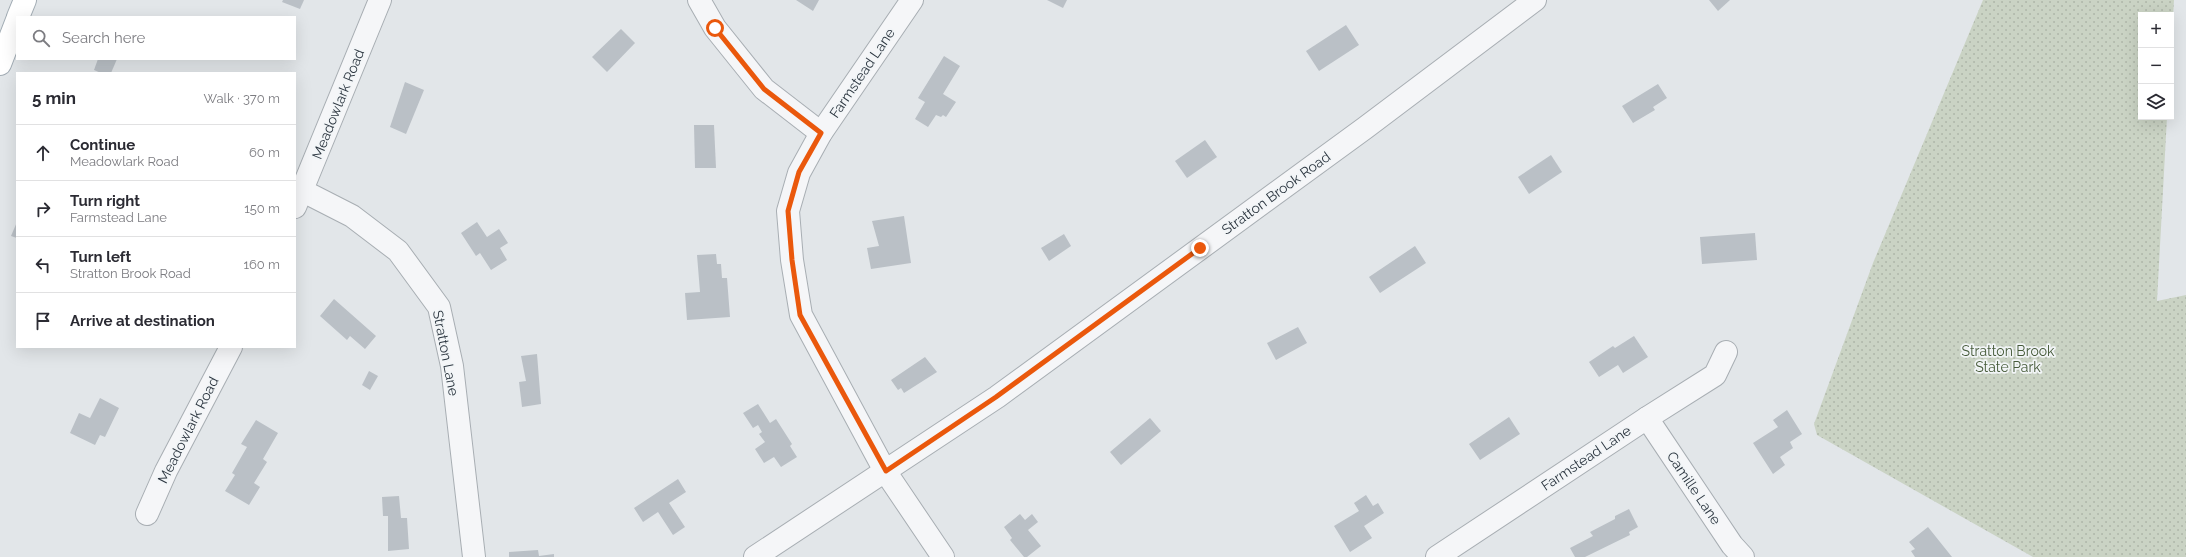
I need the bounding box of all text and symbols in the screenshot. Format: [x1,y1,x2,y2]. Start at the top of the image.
map controls [2138,12,2174,120]
button: + [2138,12,2174,48]
search box [16,16,296,60]
route start [706,19,724,37]
street label: Farmstead Lane [826,25,898,121]
icon: search [30,27,52,49]
text: Search here [62,29,145,47]
street label: Meadowlark Road [309,47,367,161]
button: − [2138,48,2174,84]
button: layers [2138,84,2174,120]
text: 5 min [32,88,76,108]
text: Walk · 370 m [203,91,280,106]
text: Continue [70,136,135,154]
icon: ahead [32,142,54,164]
text: 60 m [249,145,280,160]
street label: Stratton Brook Road [1219,148,1333,238]
text: Meadowlark Road [70,154,179,169]
text: Turn right [70,192,140,210]
icon: right [32,198,54,220]
text: 150 m [244,201,280,216]
text: Farmstead Lane [70,210,167,225]
route end [1191,239,1209,257]
text: Turn left [70,248,131,266]
icon: left [32,254,54,276]
text: 160 m [243,257,280,272]
text: Stratton Brook Road [70,266,191,281]
street label: Stratton Lane [430,309,462,397]
icon: arrive [32,310,54,332]
text: Arrive at destination [70,312,215,330]
park label: Stratton Brook State Park [1962,343,2055,375]
street label: Meadowlark Road [154,374,222,486]
street label: Farmstead Lane [1538,422,1634,494]
street label: Camille Lane [1664,448,1724,528]

